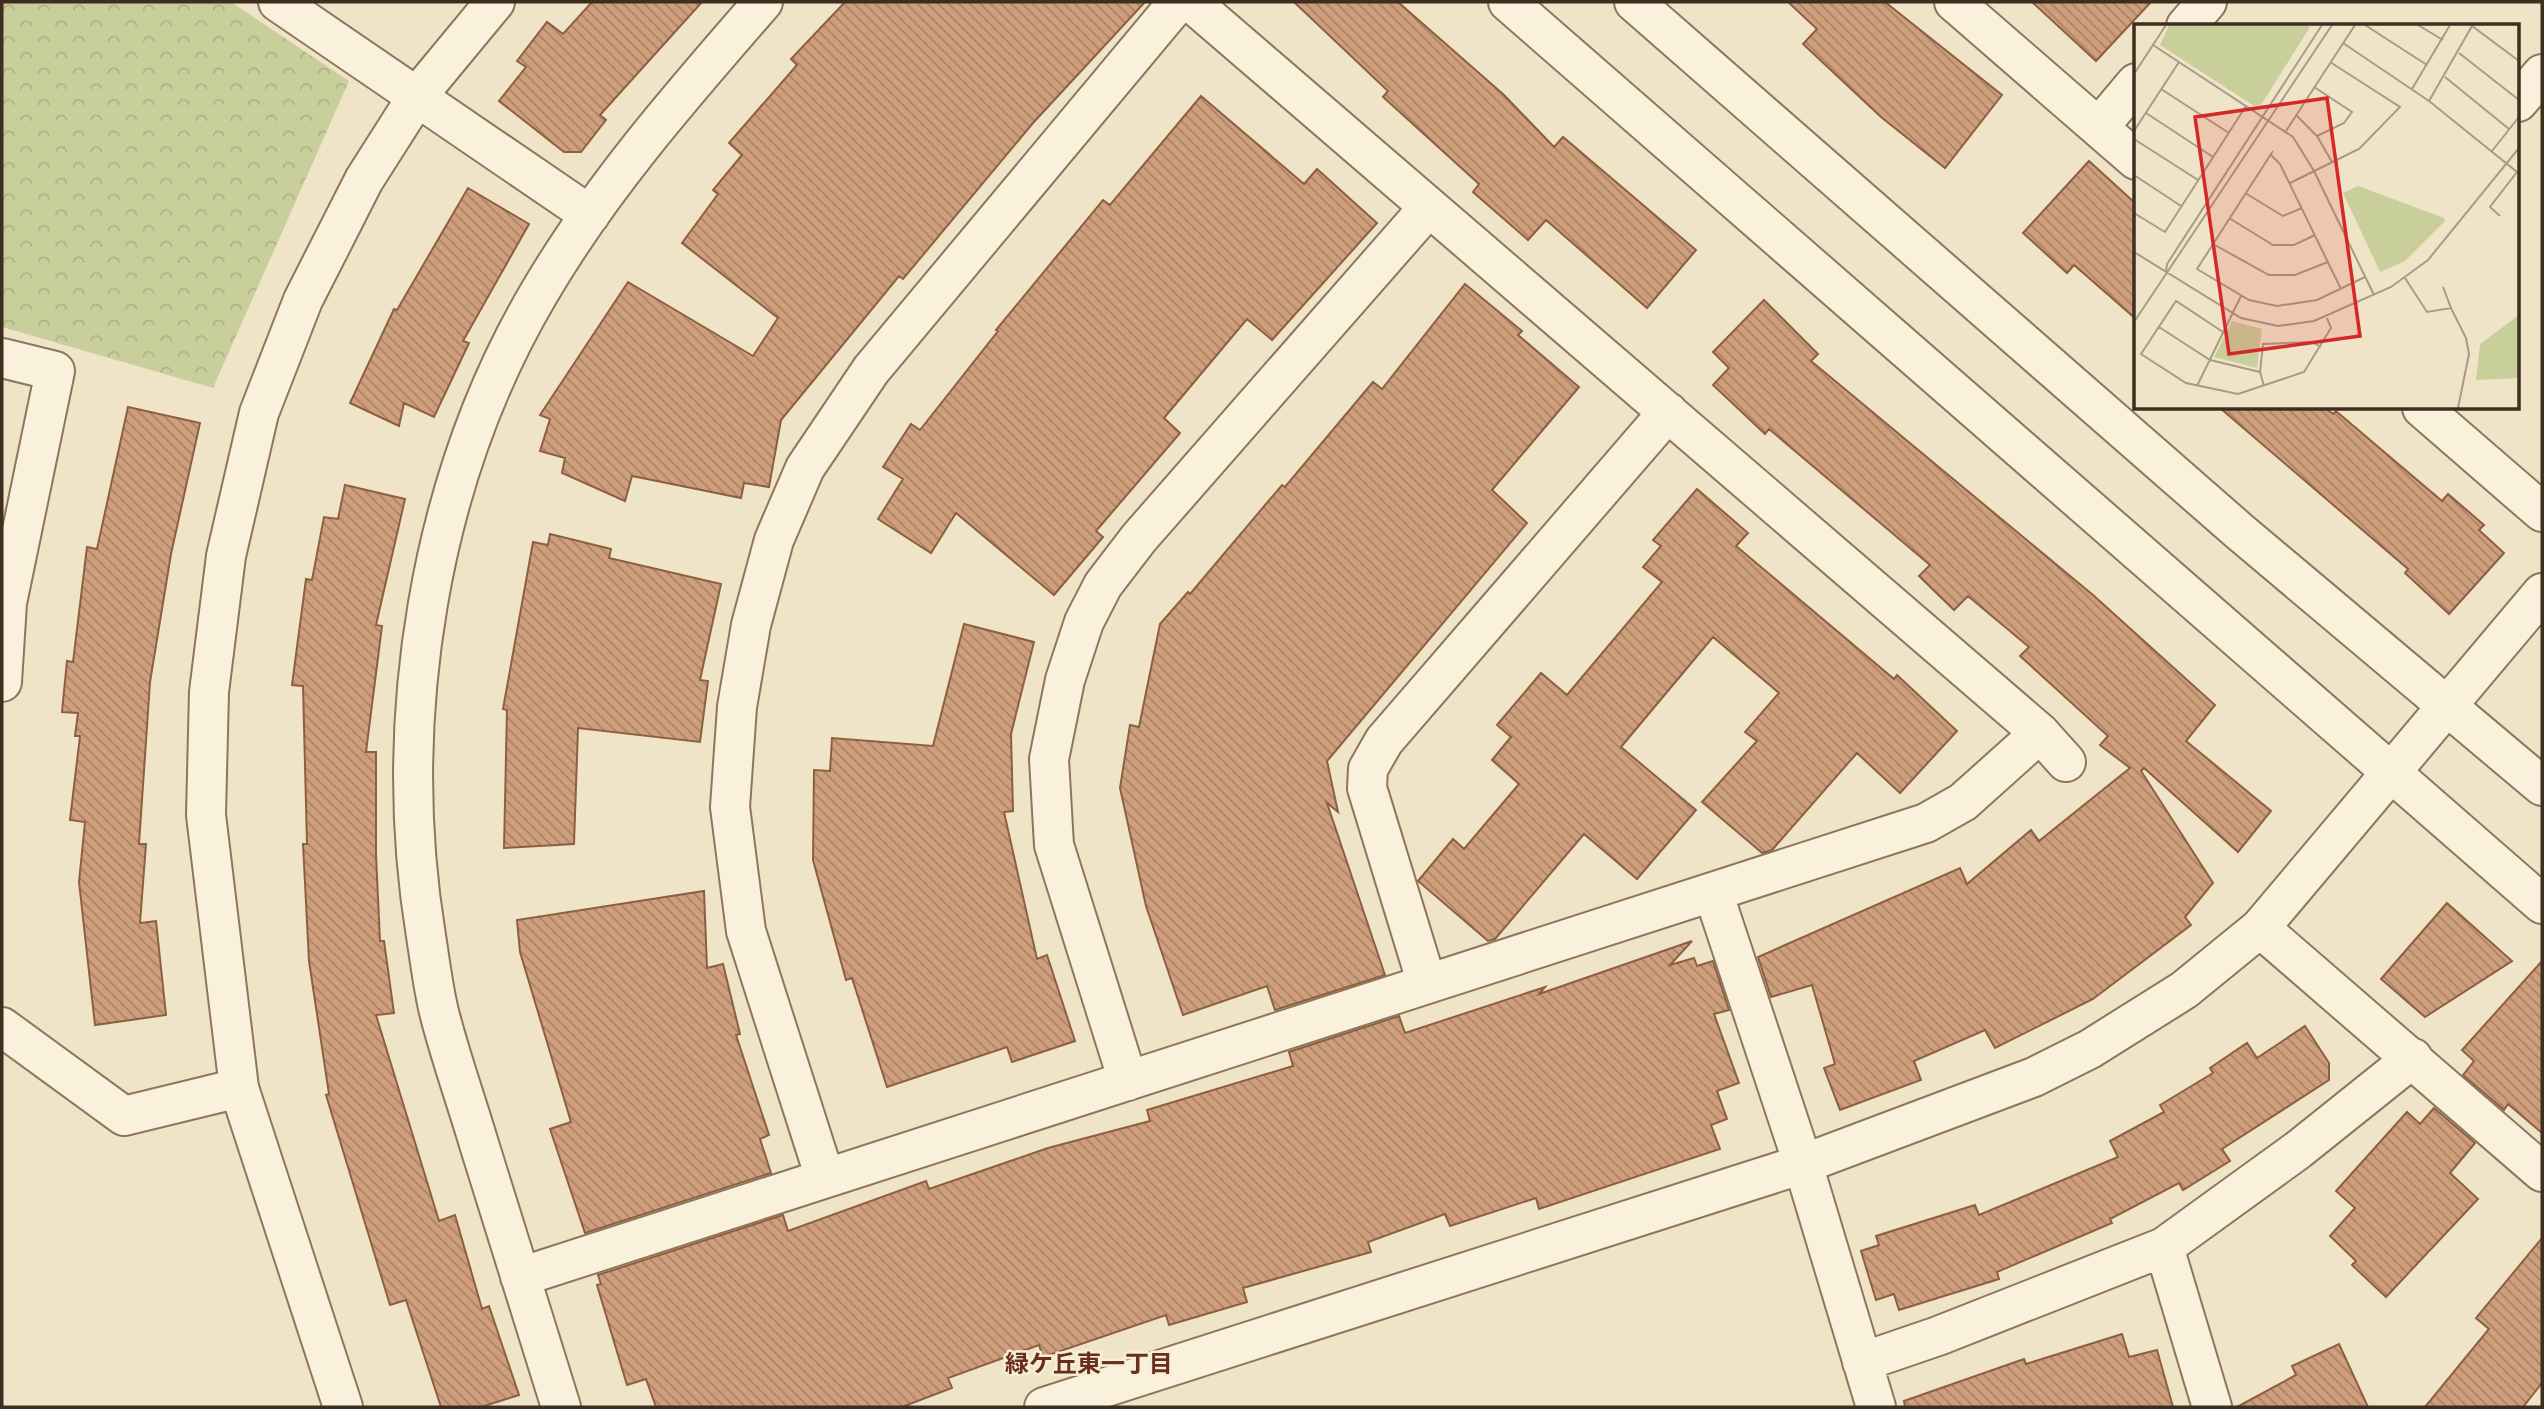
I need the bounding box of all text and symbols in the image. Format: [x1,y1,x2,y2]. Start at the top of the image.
inset map [2134,24,2520,410]
district label: 緑ケ丘東一丁目 [1005,1348,1173,1379]

